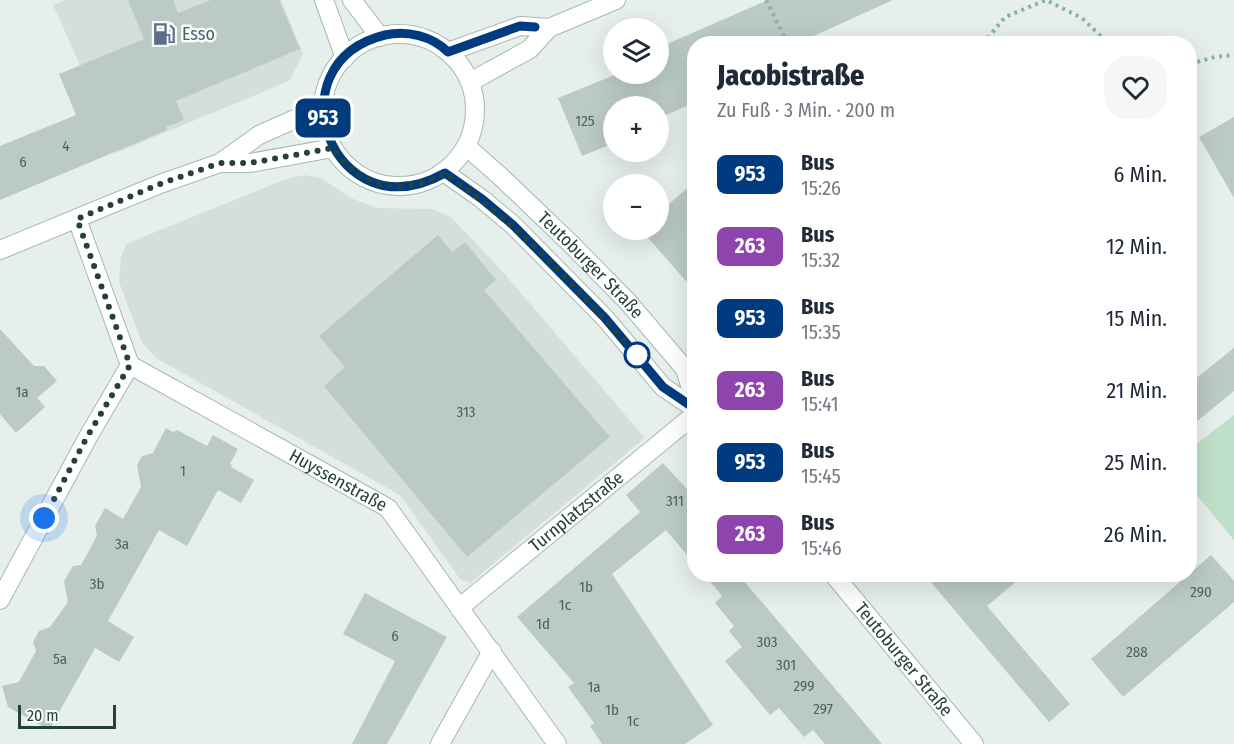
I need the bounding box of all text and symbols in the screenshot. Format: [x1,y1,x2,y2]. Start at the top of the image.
map controls [603,18,669,240]
button: layers [603,18,669,84]
fuel station icon: Esso [151,21,177,47]
place label: Esso [182,23,215,45]
button: heart [1104,56,1167,119]
text: Jacobistraße [717,59,864,92]
button: + [603,96,669,162]
line badge: 953 [288,98,358,138]
text: Zu Fuß · 3 Min. · 200 m [717,98,895,122]
text: 953 [308,105,338,131]
house number: 125 [575,112,595,130]
house number: 4 [62,137,70,155]
text: Bus [801,149,834,176]
house number: 6 [19,153,27,171]
text: 953 [735,161,765,187]
text: 6 Min. [1113,161,1167,188]
button: − [603,174,669,240]
text: 15:26 [801,176,841,200]
street label: Teutoburger Straße [533,207,648,323]
text: Bus [801,221,834,248]
text: 263 [735,233,765,259]
text: 12 Min. [1106,233,1167,260]
text: 15:32 [801,248,840,272]
text: Bus [801,293,834,320]
text: 953 [735,305,765,331]
text: 15 Min. [1106,305,1167,332]
text: 15:35 [801,320,841,344]
unlabelled marker [624,342,650,368]
text: Bus [801,365,834,392]
text: 263 [735,377,765,403]
text: 21 Min. [1107,377,1167,404]
house number: 1a [15,383,29,401]
text: 15:41 [801,392,839,416]
house number: 313 [456,403,476,421]
text: Bus [801,437,834,464]
street label: Huyssenstraße [285,444,391,516]
text: 953 [735,449,765,475]
text: 25 Min. [1105,449,1167,476]
house number: 1 [180,462,186,480]
text: 15:45 [801,464,841,488]
street label: Turnplatzstraße [525,466,628,557]
house number: 311 [666,492,684,510]
your location [29,503,59,533]
text: Bus [801,509,834,536]
text: 263 [735,521,765,547]
text: 26 Min. [1104,521,1167,548]
house number: 3a [115,535,129,553]
text: 15:46 [801,536,842,560]
house number: 3b [90,575,104,593]
house number: 1b [579,578,593,596]
house number: 290 [1190,583,1212,601]
house number: 1c [559,596,572,614]
street label: Teutoburger Straße [850,598,958,721]
house number: 1d [536,615,550,633]
house number: 6 [391,627,399,645]
house number: 303 [756,633,778,651]
house number: 288 [1126,643,1148,661]
house number: 5a [53,650,67,668]
house number: 301 [776,656,796,674]
house number: 299 [793,677,815,695]
house number: 1a [587,678,601,696]
house number: 297 [813,700,833,718]
house number: 1b [605,701,619,719]
scale bar [18,702,116,730]
text: 20 m [27,706,58,725]
house number: 1c [627,712,640,730]

